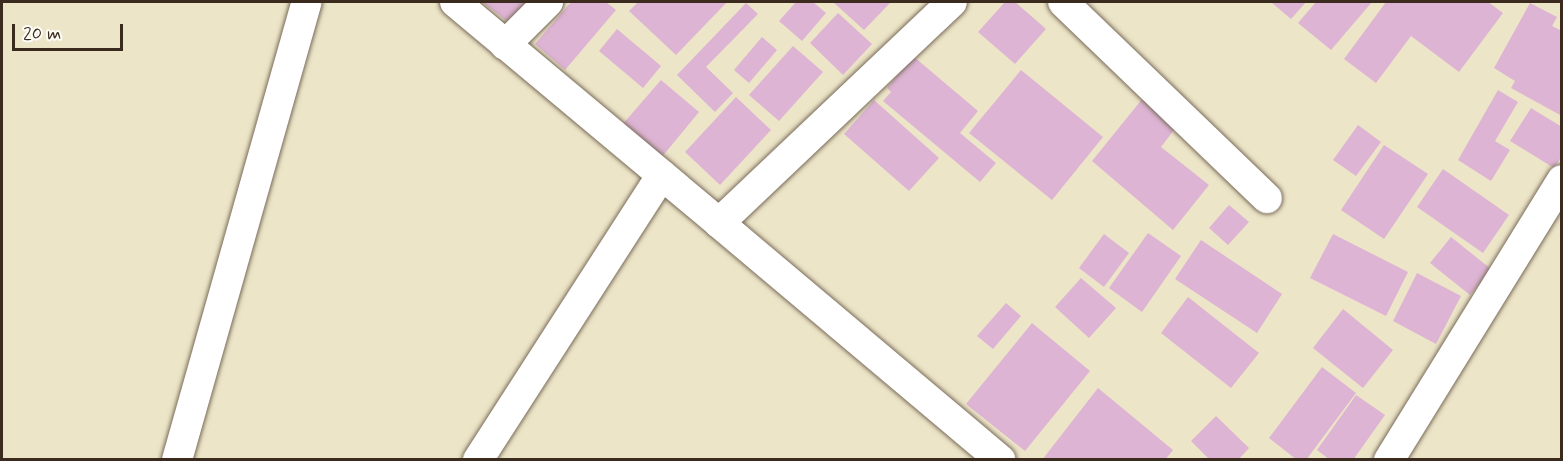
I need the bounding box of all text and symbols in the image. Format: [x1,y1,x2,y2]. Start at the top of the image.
scale bar [15,12,126,50]
text: 20 m [23,22,61,46]

